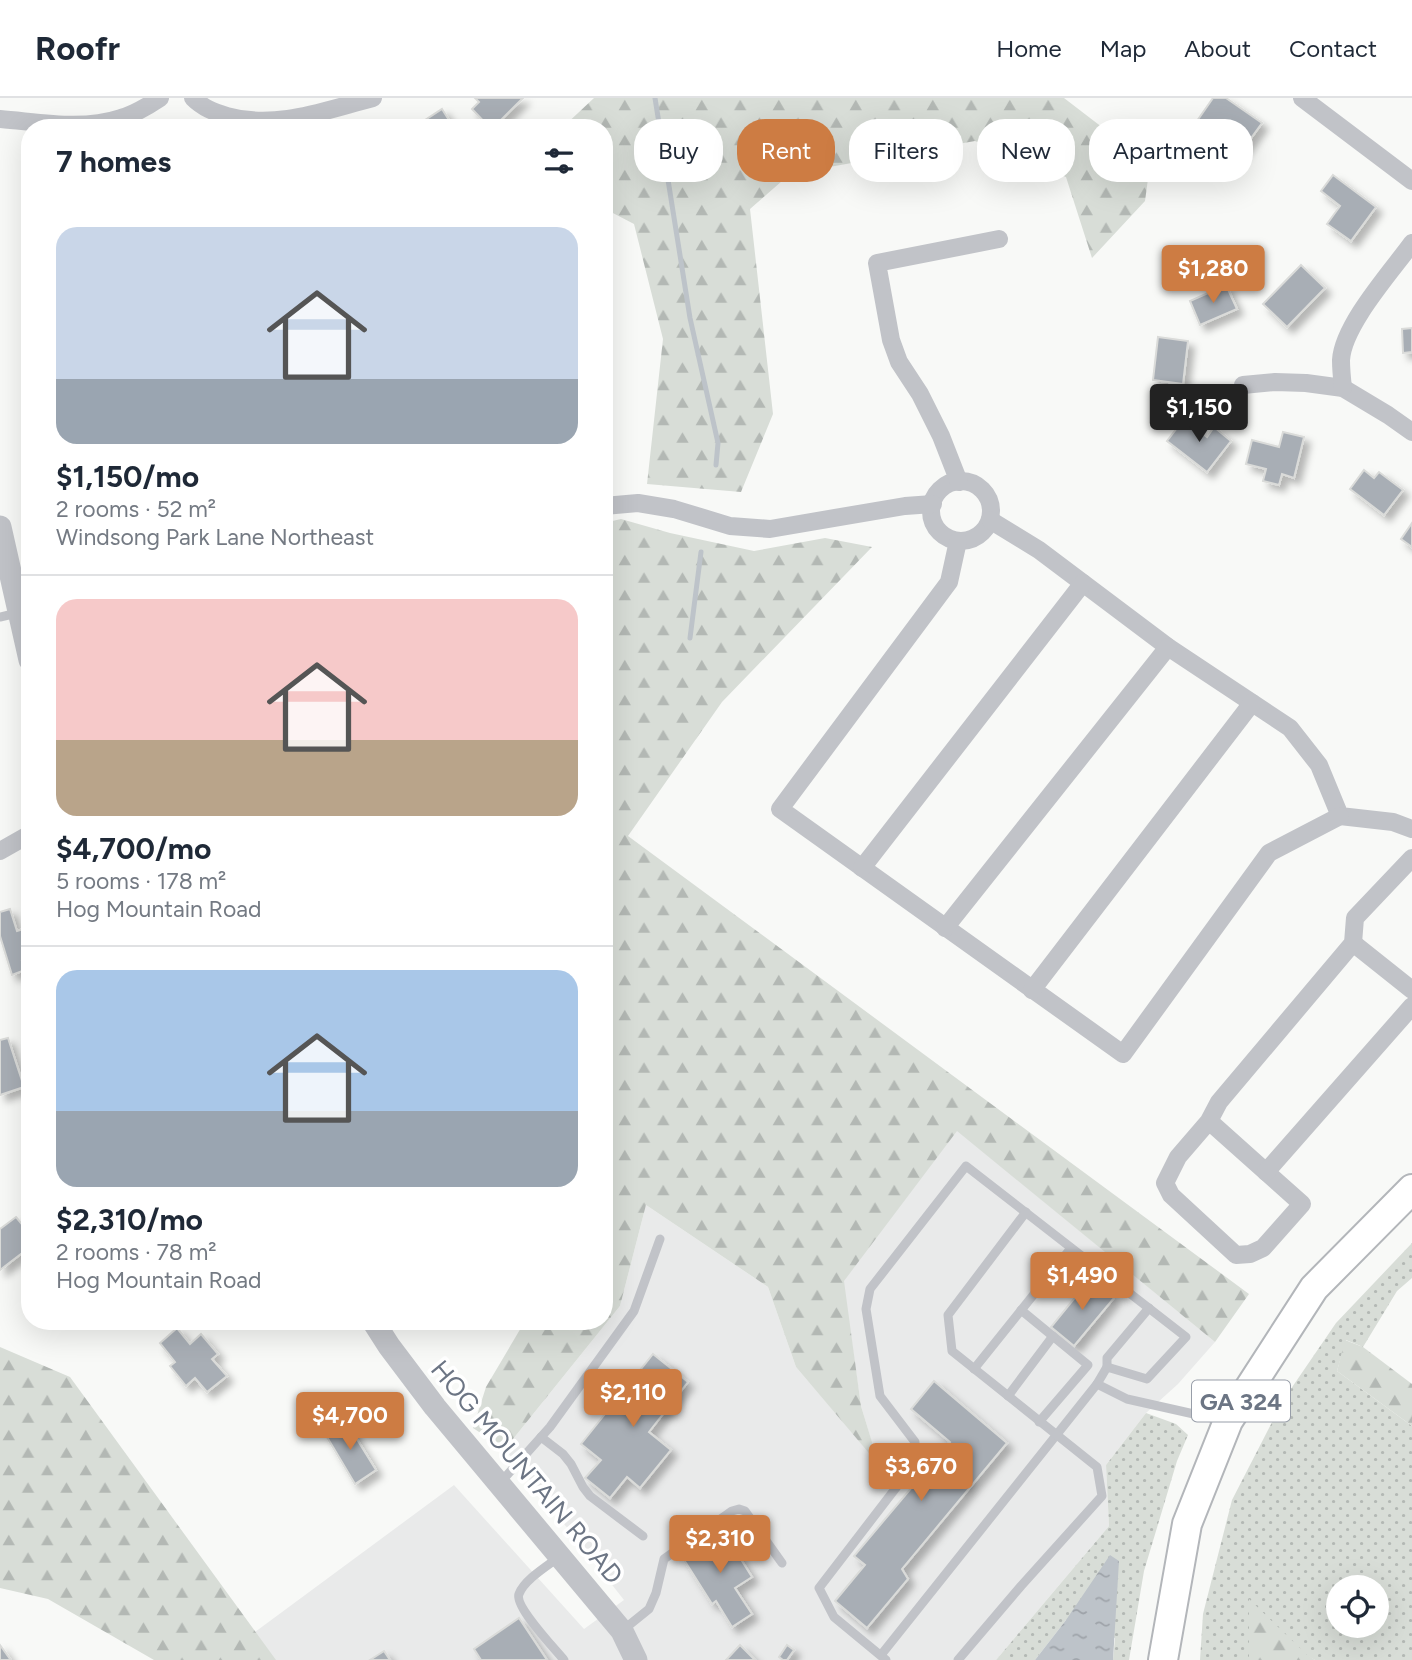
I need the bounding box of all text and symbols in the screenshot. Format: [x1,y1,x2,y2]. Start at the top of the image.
text: Roofr [35,29,120,68]
text: Home [996,34,1062,63]
text: Map [1100,34,1146,63]
text: About [1184,34,1251,63]
text: Contact [1289,34,1377,63]
chip: Buy [634,119,723,182]
chip: Rent [737,119,835,182]
chip: Filters [849,119,963,182]
chip: New [977,119,1075,182]
chip: Apartment [1089,119,1253,182]
icon: filters [540,142,578,180]
text: 7 homes [56,143,171,180]
pin: $1,280 [1156,246,1270,305]
text: $1,280 [1178,254,1248,282]
icon: home [254,272,380,398]
pin: $1,150 [1142,384,1256,444]
text: $1,150 [1166,393,1232,421]
text: $1,150/mo [56,458,199,495]
text: 2 rooms · 52 m² [56,495,216,523]
text: Windsong Park Lane Northeast [56,523,374,551]
icon: home [254,644,380,770]
text: $4,700/mo [56,830,211,867]
text: 5 rooms · 178 m² [56,867,226,895]
text: Hog Mountain Road [56,895,261,923]
icon: home [254,1015,380,1141]
text: $2,310/mo [56,1201,203,1238]
text: 2 rooms · 78 m² [56,1238,217,1266]
pin: $1,490 [1025,1252,1139,1312]
text: $1,490 [1046,1261,1118,1289]
text: Hog Mountain Road [56,1266,261,1294]
street label: HOG MOUNTAIN ROAD [424,1354,630,1590]
pin: $2,110 [576,1370,690,1429]
text: $2,110 [600,1378,666,1406]
road number: GA 324 [1192,1380,1290,1422]
pin: $4,700 [293,1392,407,1452]
text: $4,700 [312,1401,388,1429]
pin: $3,670 [864,1444,978,1503]
text: $3,670 [885,1452,957,1480]
pin: $2,310 [663,1516,777,1575]
text: $2,310 [685,1524,755,1552]
map controls [1326,1575,1389,1638]
button: locate [1326,1575,1389,1638]

